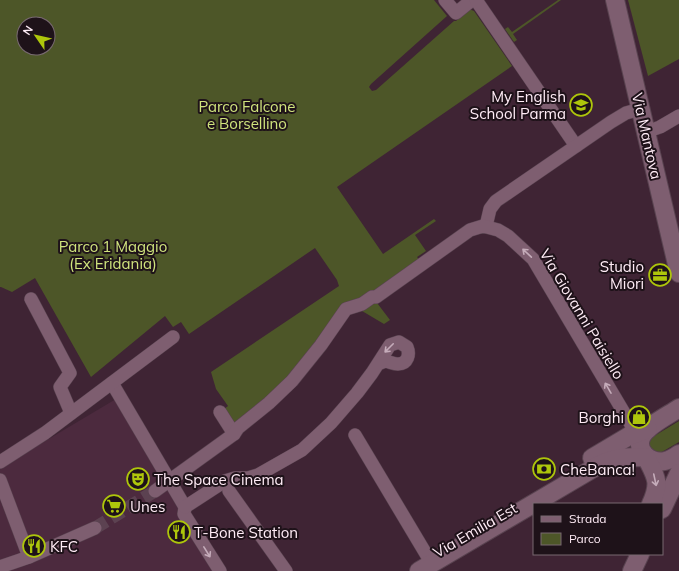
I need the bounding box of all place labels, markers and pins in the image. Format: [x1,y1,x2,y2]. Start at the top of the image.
place label: My English School Parma [470,87,566,123]
school or university icon: My English School Parma [568,92,594,118]
place label: Studio Miori [600,257,644,293]
office icon: Studio Miori [647,262,673,288]
shop icon: Borghi [626,404,652,430]
place label: Borghi [578,408,624,427]
bank icon: CheBanca! [531,456,557,482]
place label: CheBanca! [560,460,635,479]
theatre icon: The Space Cinema [125,466,151,492]
place label: The Space Cinema [154,470,284,489]
supermarket icon: Unes [101,493,127,519]
place label: Unes [130,497,165,516]
restaurant icon: T-Bone Station [166,519,192,545]
place label: T-Bone Station [194,523,298,542]
restaurant icon: KFC [21,533,47,559]
place label: KFC [50,537,78,556]

